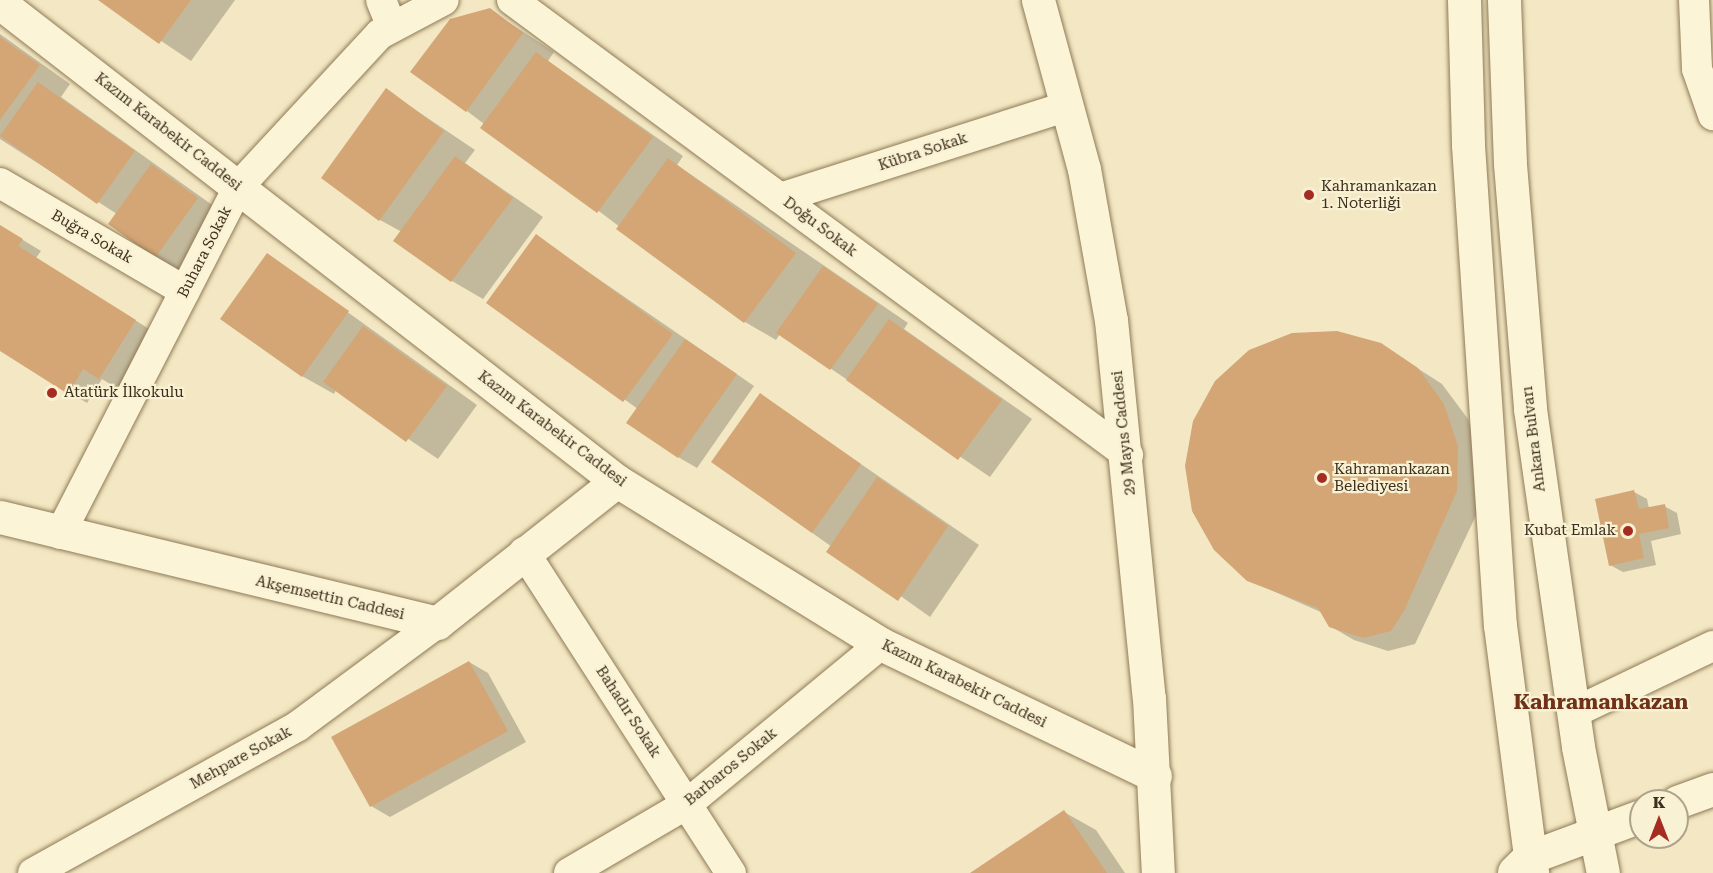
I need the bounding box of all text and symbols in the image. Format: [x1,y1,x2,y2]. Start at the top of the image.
street label: Kazım Karabekir Caddesi [91,69,245,195]
street label: Kübra Sokak [876,129,970,175]
place label: Kahramankazan 1. Noterliği [1321,177,1437,212]
marker: Kahramankazan 1. Noterliği [1302,188,1316,202]
street label: Doğu Sokak [779,193,861,261]
street label: Buhara Sokak [174,203,236,301]
street label: Buğra Sokak [48,206,136,268]
street label: Kazım Karabekir Caddesi [474,367,630,491]
street label: 29 Mayıs Caddesi [1109,370,1139,496]
place label: Atatürk İlkokulu [64,384,184,402]
street label: Ankara Bulvarı [1519,385,1549,493]
marker: Atatürk İlkokulu [45,386,59,400]
place label: Kahramankazan Belediyesi [1334,460,1450,495]
marker: Kahramankazan Belediyesi [1315,471,1329,485]
place label: Kubat Emlak [1524,522,1616,540]
marker: Kubat Emlak [1621,524,1635,538]
street label: Akşemsettin Caddesi [254,572,406,624]
street label: Kazım Karabekir Caddesi [879,636,1049,732]
street label: Bahadır Sokak [592,663,664,761]
district label: Kahramankazan [1514,689,1688,715]
street label: Mehpare Sokak [187,723,295,793]
street label: Barbaros Sokak [681,724,781,810]
north arrow [1629,789,1689,849]
text: K [1653,793,1665,812]

